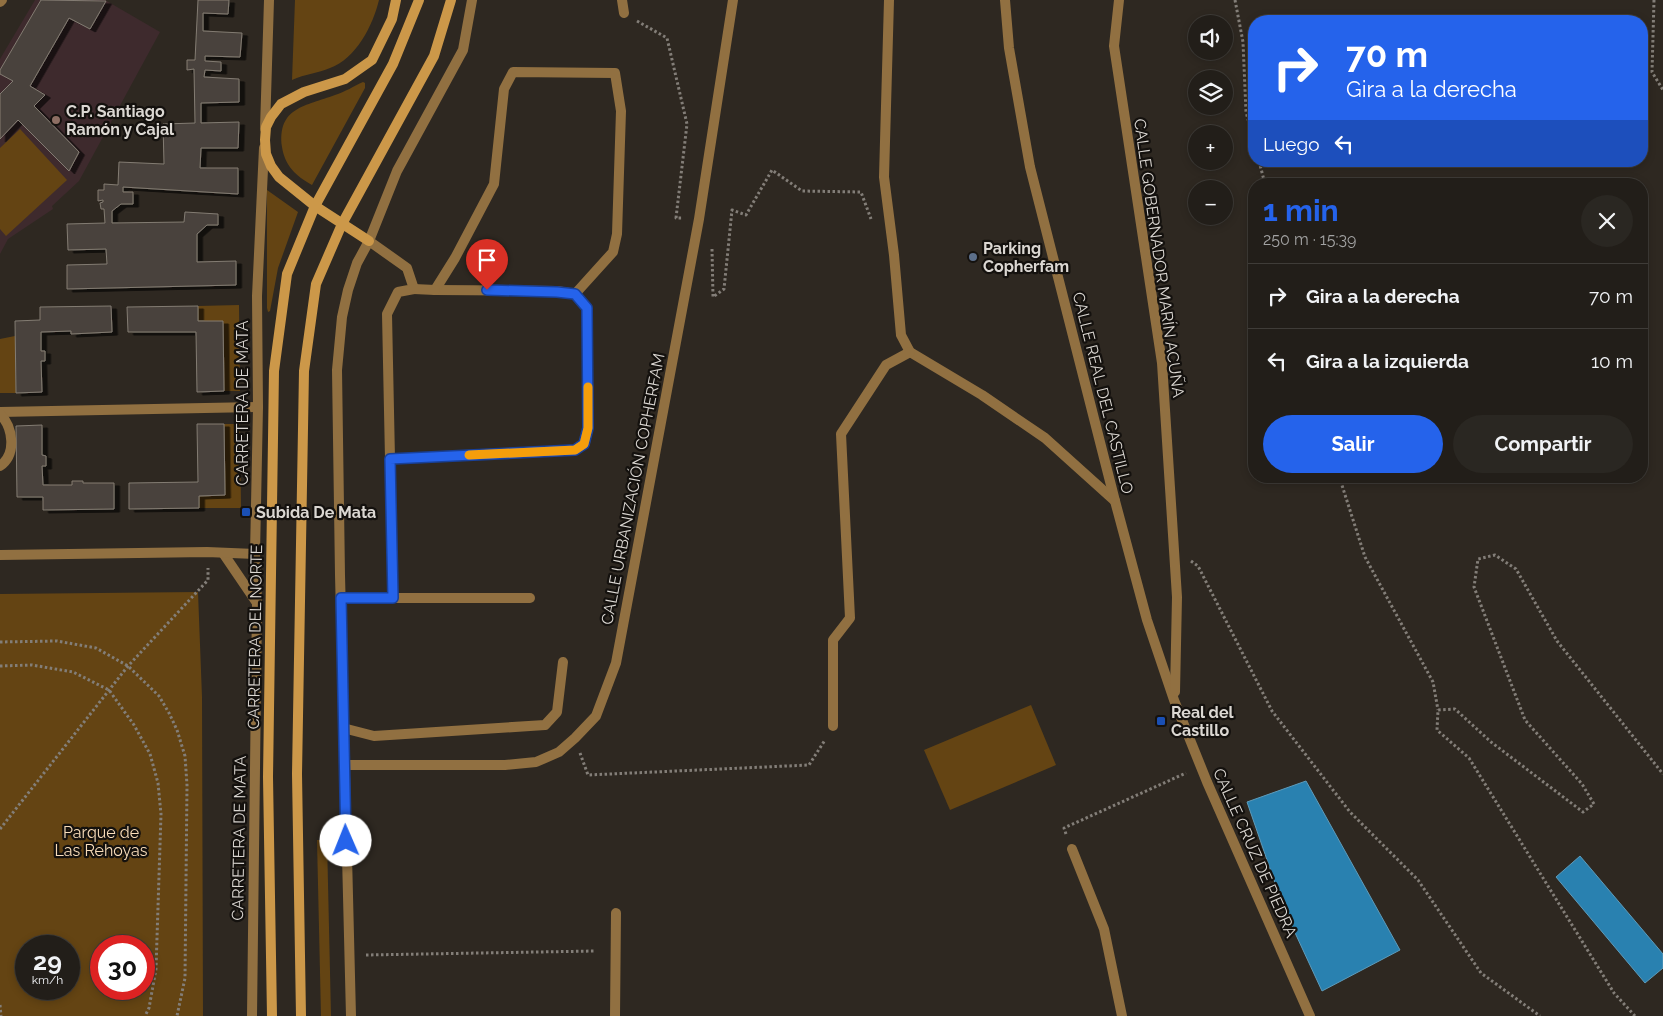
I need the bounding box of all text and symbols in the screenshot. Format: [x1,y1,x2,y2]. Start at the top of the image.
map controls [1188,15,1233,225]
button: sound [1188,15,1233,60]
text: 70 m [1346,34,1428,75]
icon: right [1263,35,1328,100]
button: layers [1188,70,1233,115]
text: Gira a la derecha [1346,76,1517,102]
place label: C.P. Santiago Ramón y Cajal [66,102,175,139]
marker: C.P. Santiago Ramón y Cajal [50,114,62,126]
street label: CALLE GOBERNADOR MARÍN ACUÑA [1130,117,1189,399]
button: + [1188,125,1233,170]
icon: left [1330,130,1358,158]
text: Luego [1263,133,1320,155]
button: − [1188,180,1233,225]
text: 1 min [1263,193,1339,228]
button: close [1581,195,1633,247]
text: 250 m · 15:39 [1263,230,1356,249]
pin [466,239,508,290]
place label: Parking Copherfam [983,239,1069,276]
icon: arrive [473,246,501,274]
marker: Parking Copherfam [967,251,979,263]
icon: right [1263,282,1291,310]
text: Gira a la derecha [1306,285,1460,307]
text: 70 m [1589,285,1633,307]
street label: CALLE REAL DEL CASTILLO [1069,290,1137,496]
street label: CARRETERA DE MATA [233,320,252,486]
icon: left [1263,347,1291,375]
text: Gira a la izquierda [1306,350,1469,372]
text: 10 m [1591,350,1633,372]
street label: CALLE URBANIZACIÓN COPHERFAM [596,351,669,626]
button: Salir [1263,415,1443,473]
button: Compartir [1453,415,1633,473]
place label: Subida De Mata [256,503,376,522]
marker: Subida De Mata [240,506,252,518]
street label: CARRETERA DEL NORTE [244,544,266,730]
place label: Real del Castillo [1171,703,1235,740]
marker: Real del Castillo [1155,715,1167,727]
street label: CARRETERA DE MATA [228,755,250,921]
street label: CALLE CRUZ DE PIEDRA [1209,765,1301,941]
position arrow [319,814,371,866]
park label: Parque de Las Rehoyas [55,823,148,860]
speed limit sign: 30 [90,935,155,1000]
text: 29 [33,946,62,976]
text: km/h [32,973,63,987]

